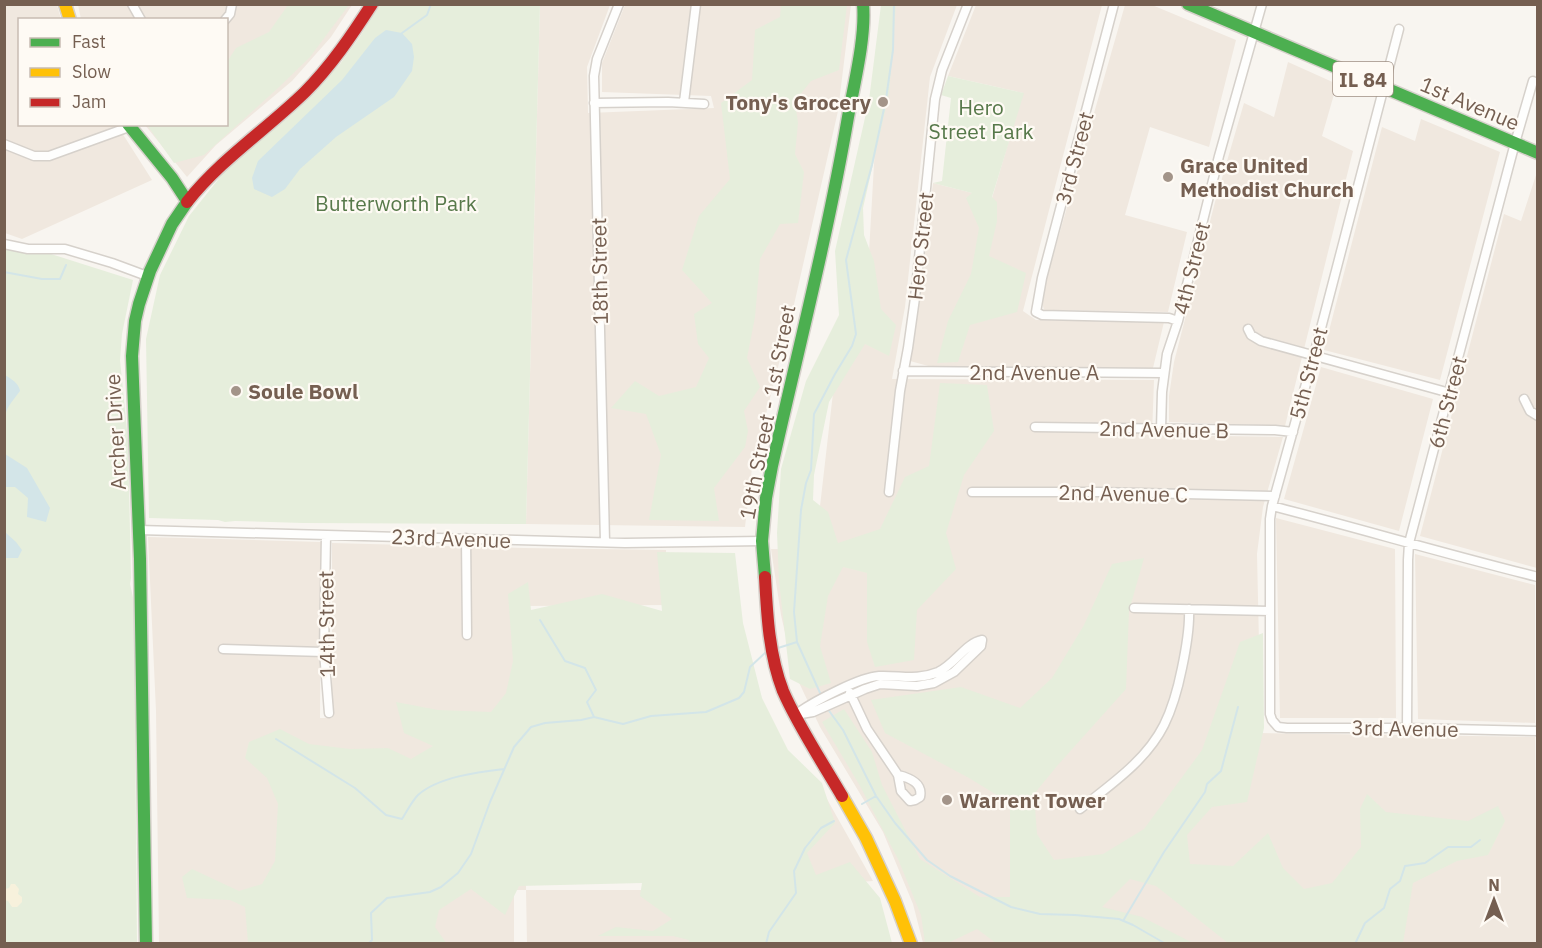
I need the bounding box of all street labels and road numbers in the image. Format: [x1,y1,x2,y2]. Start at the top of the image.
road number: IL 84 [1333,62,1393,96]
street label: 1st Avenue [1416,70,1524,136]
street label: 3rd Street [1048,109,1100,207]
street label: Hero Street [900,191,940,301]
street label: 18th Street [584,217,614,325]
street label: 4th Street [1166,219,1216,317]
street label: 19th Street - 1st Street [732,302,802,522]
street label: 5th Street [1282,324,1334,422]
street label: 6th Street [1421,353,1473,451]
street label: 2nd Avenue A [969,358,1099,386]
street label: Archer Drive [98,373,132,491]
street label: 2nd Avenue B [1099,414,1229,444]
street label: 2nd Avenue C [1058,478,1188,508]
street label: 23rd Avenue [391,522,511,554]
street label: 14th Street [311,570,341,678]
street label: 3rd Avenue [1351,713,1459,743]

